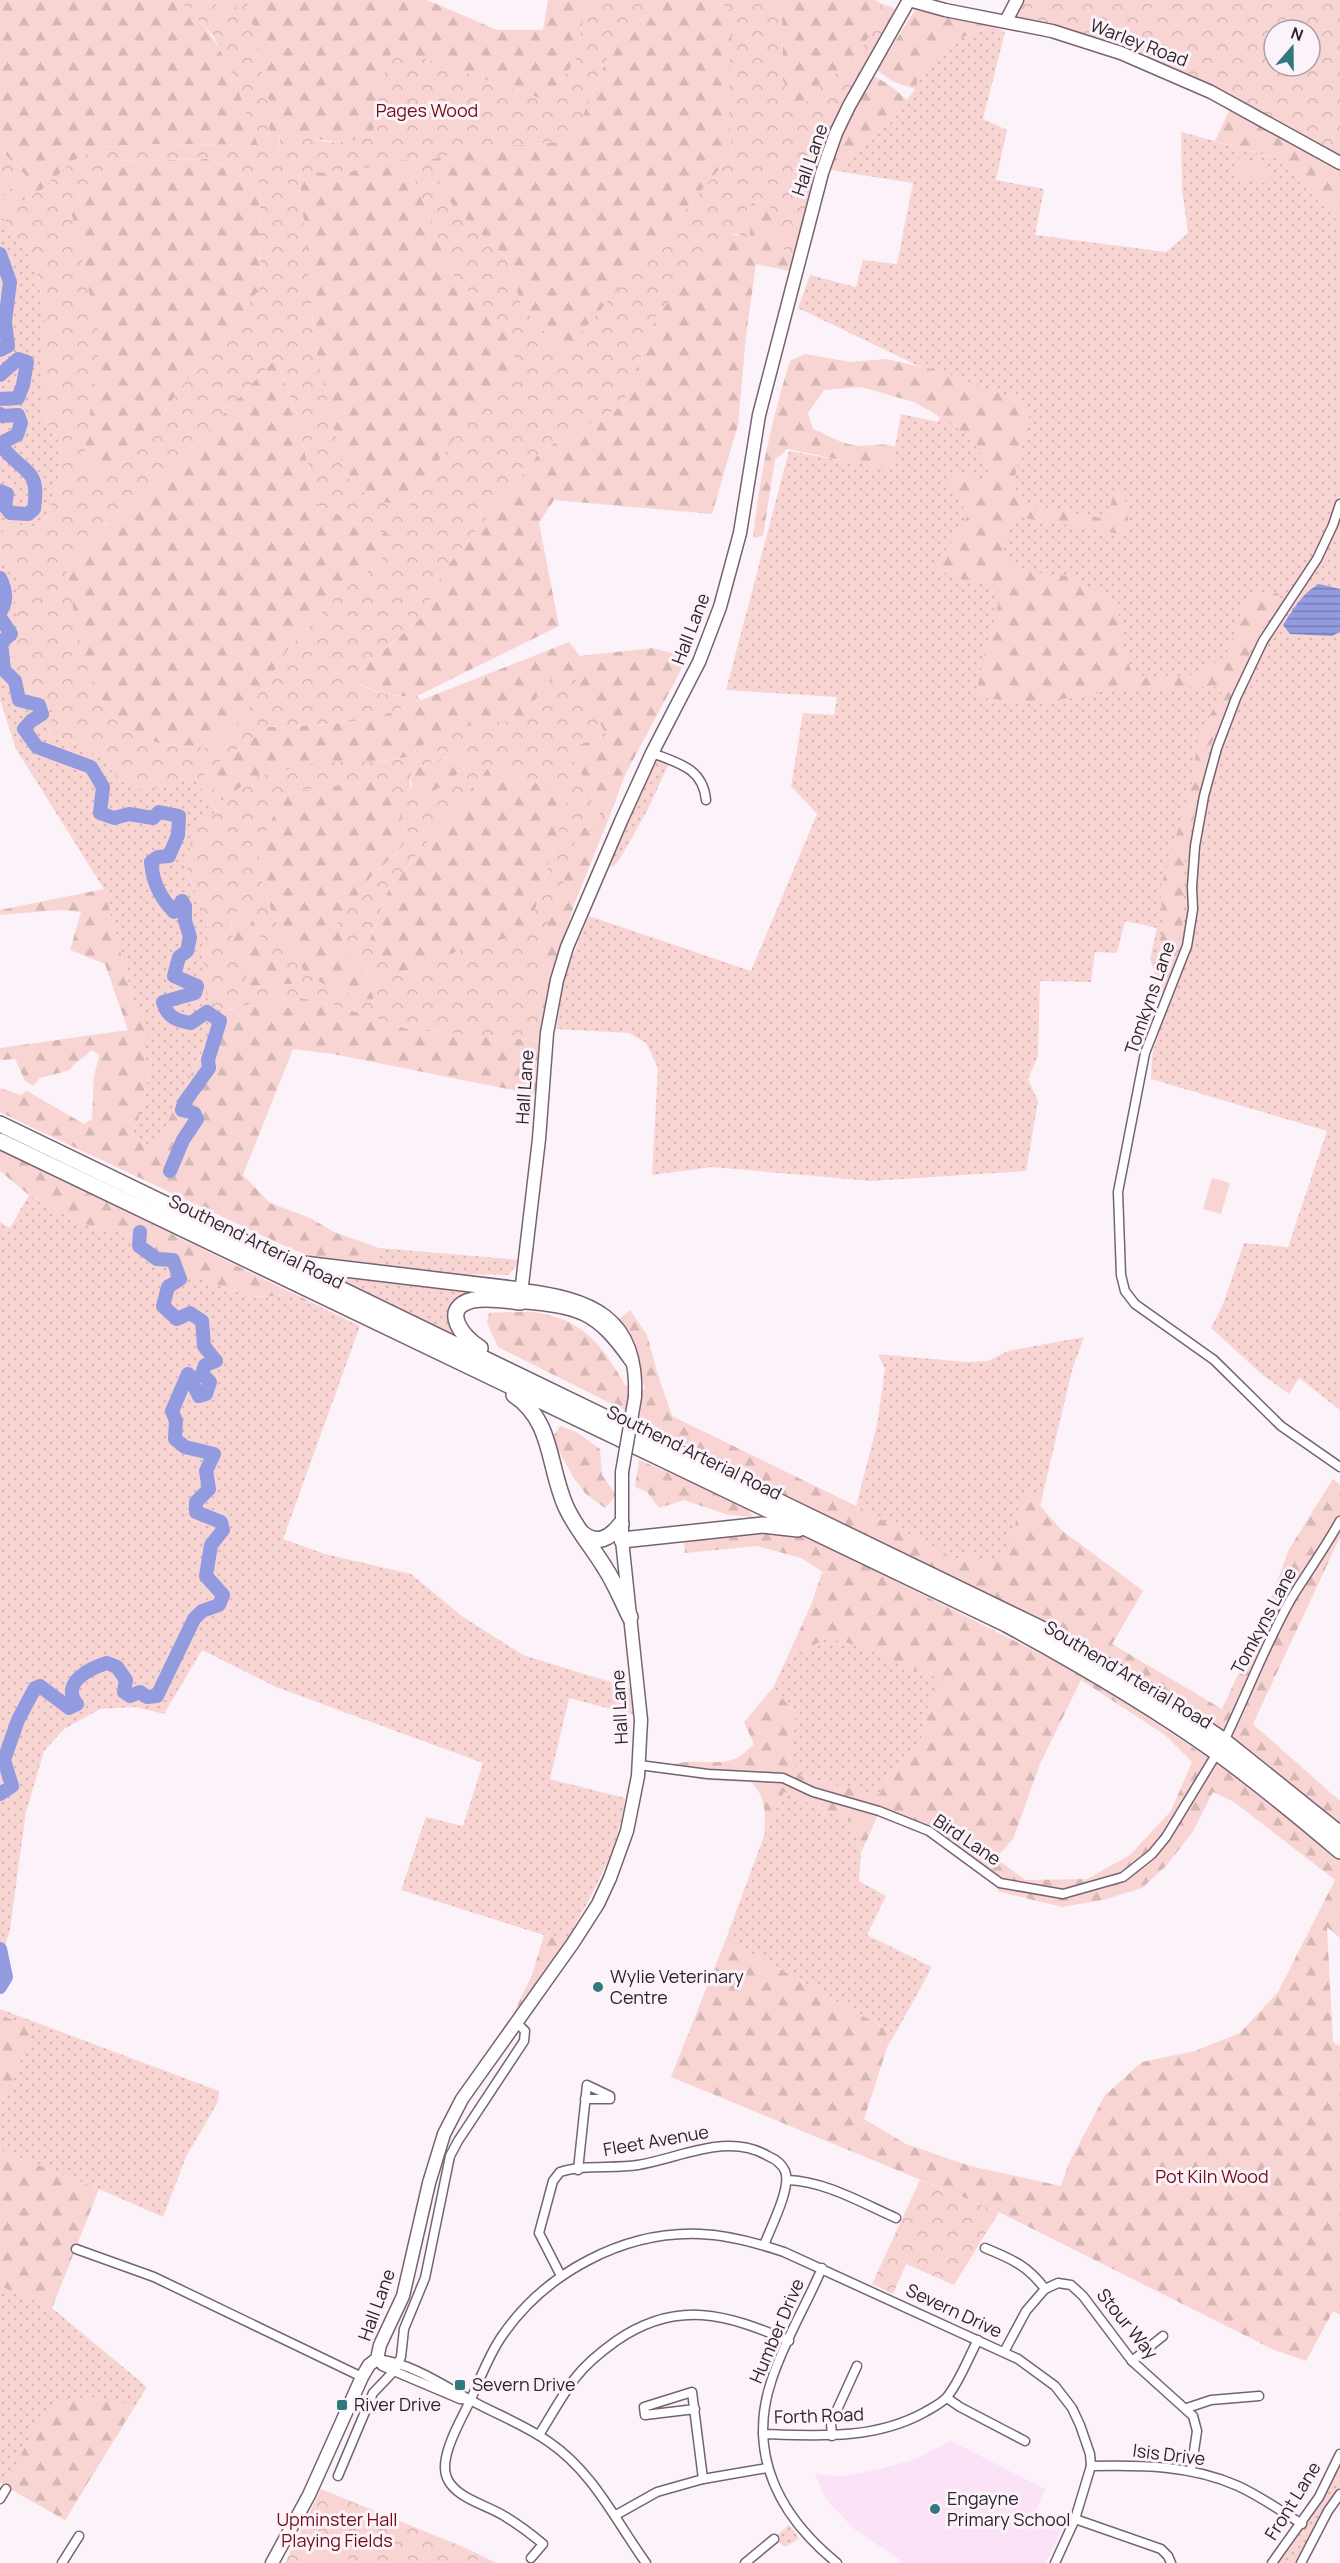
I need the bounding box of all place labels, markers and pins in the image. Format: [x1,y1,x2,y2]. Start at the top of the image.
place label: Wylie Veterinary Centre [610,1964,744,2009]
marker: Wylie Veterinary Centre [591,1980,605,1994]
place label: Severn Drive [472,2372,575,2396]
marker: Severn Drive [453,2378,467,2392]
place label: River Drive [354,2392,441,2416]
marker: River Drive [335,2398,349,2412]
place label: Engayne Primary School [947,2486,1071,2531]
marker: Engayne Primary School [928,2502,942,2516]

